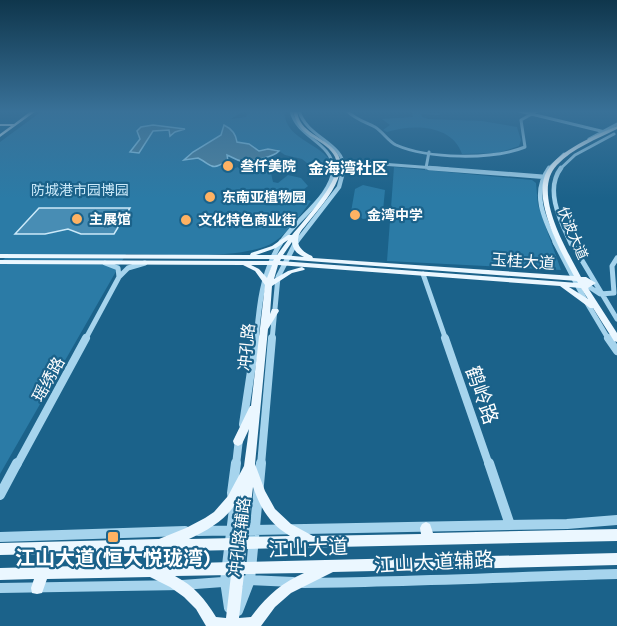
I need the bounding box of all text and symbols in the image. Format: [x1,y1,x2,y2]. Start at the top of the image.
place label: 叁仟美院 [240,158,296,175]
marker: 叁仟美院 [221,159,235,173]
district label: 金海湾社区 [308,159,388,178]
park label: 防城港市园博园 [31,182,129,199]
place label: 东南亚植物园 [222,189,306,206]
marker: 东南亚植物园 [203,190,217,204]
street label: 伏波大道 [554,204,591,262]
place label: 金湾中学 [367,207,423,224]
marker: 金湾中学 [348,208,362,222]
place label: 主展馆 [89,211,131,228]
marker: 主展馆 [70,212,84,226]
place label: 文化特色商业街 [198,212,296,229]
marker: 文化特色商业街 [179,213,193,227]
street label: 玉桂大道 [490,250,556,273]
street label: 冲孔路 [235,322,258,372]
street label: 瑶绣路 [28,354,68,405]
street label: 鹤岭路 [461,363,502,427]
street label: 冲孔路辅路 [225,496,254,578]
marker: 江山大道(恒大悦珑湾) [106,530,120,544]
street label: 江山大道 [268,536,348,561]
place label: 江山大道(恒大悦珑湾) [15,547,211,570]
street label: 江山大道辅路 [374,548,495,577]

